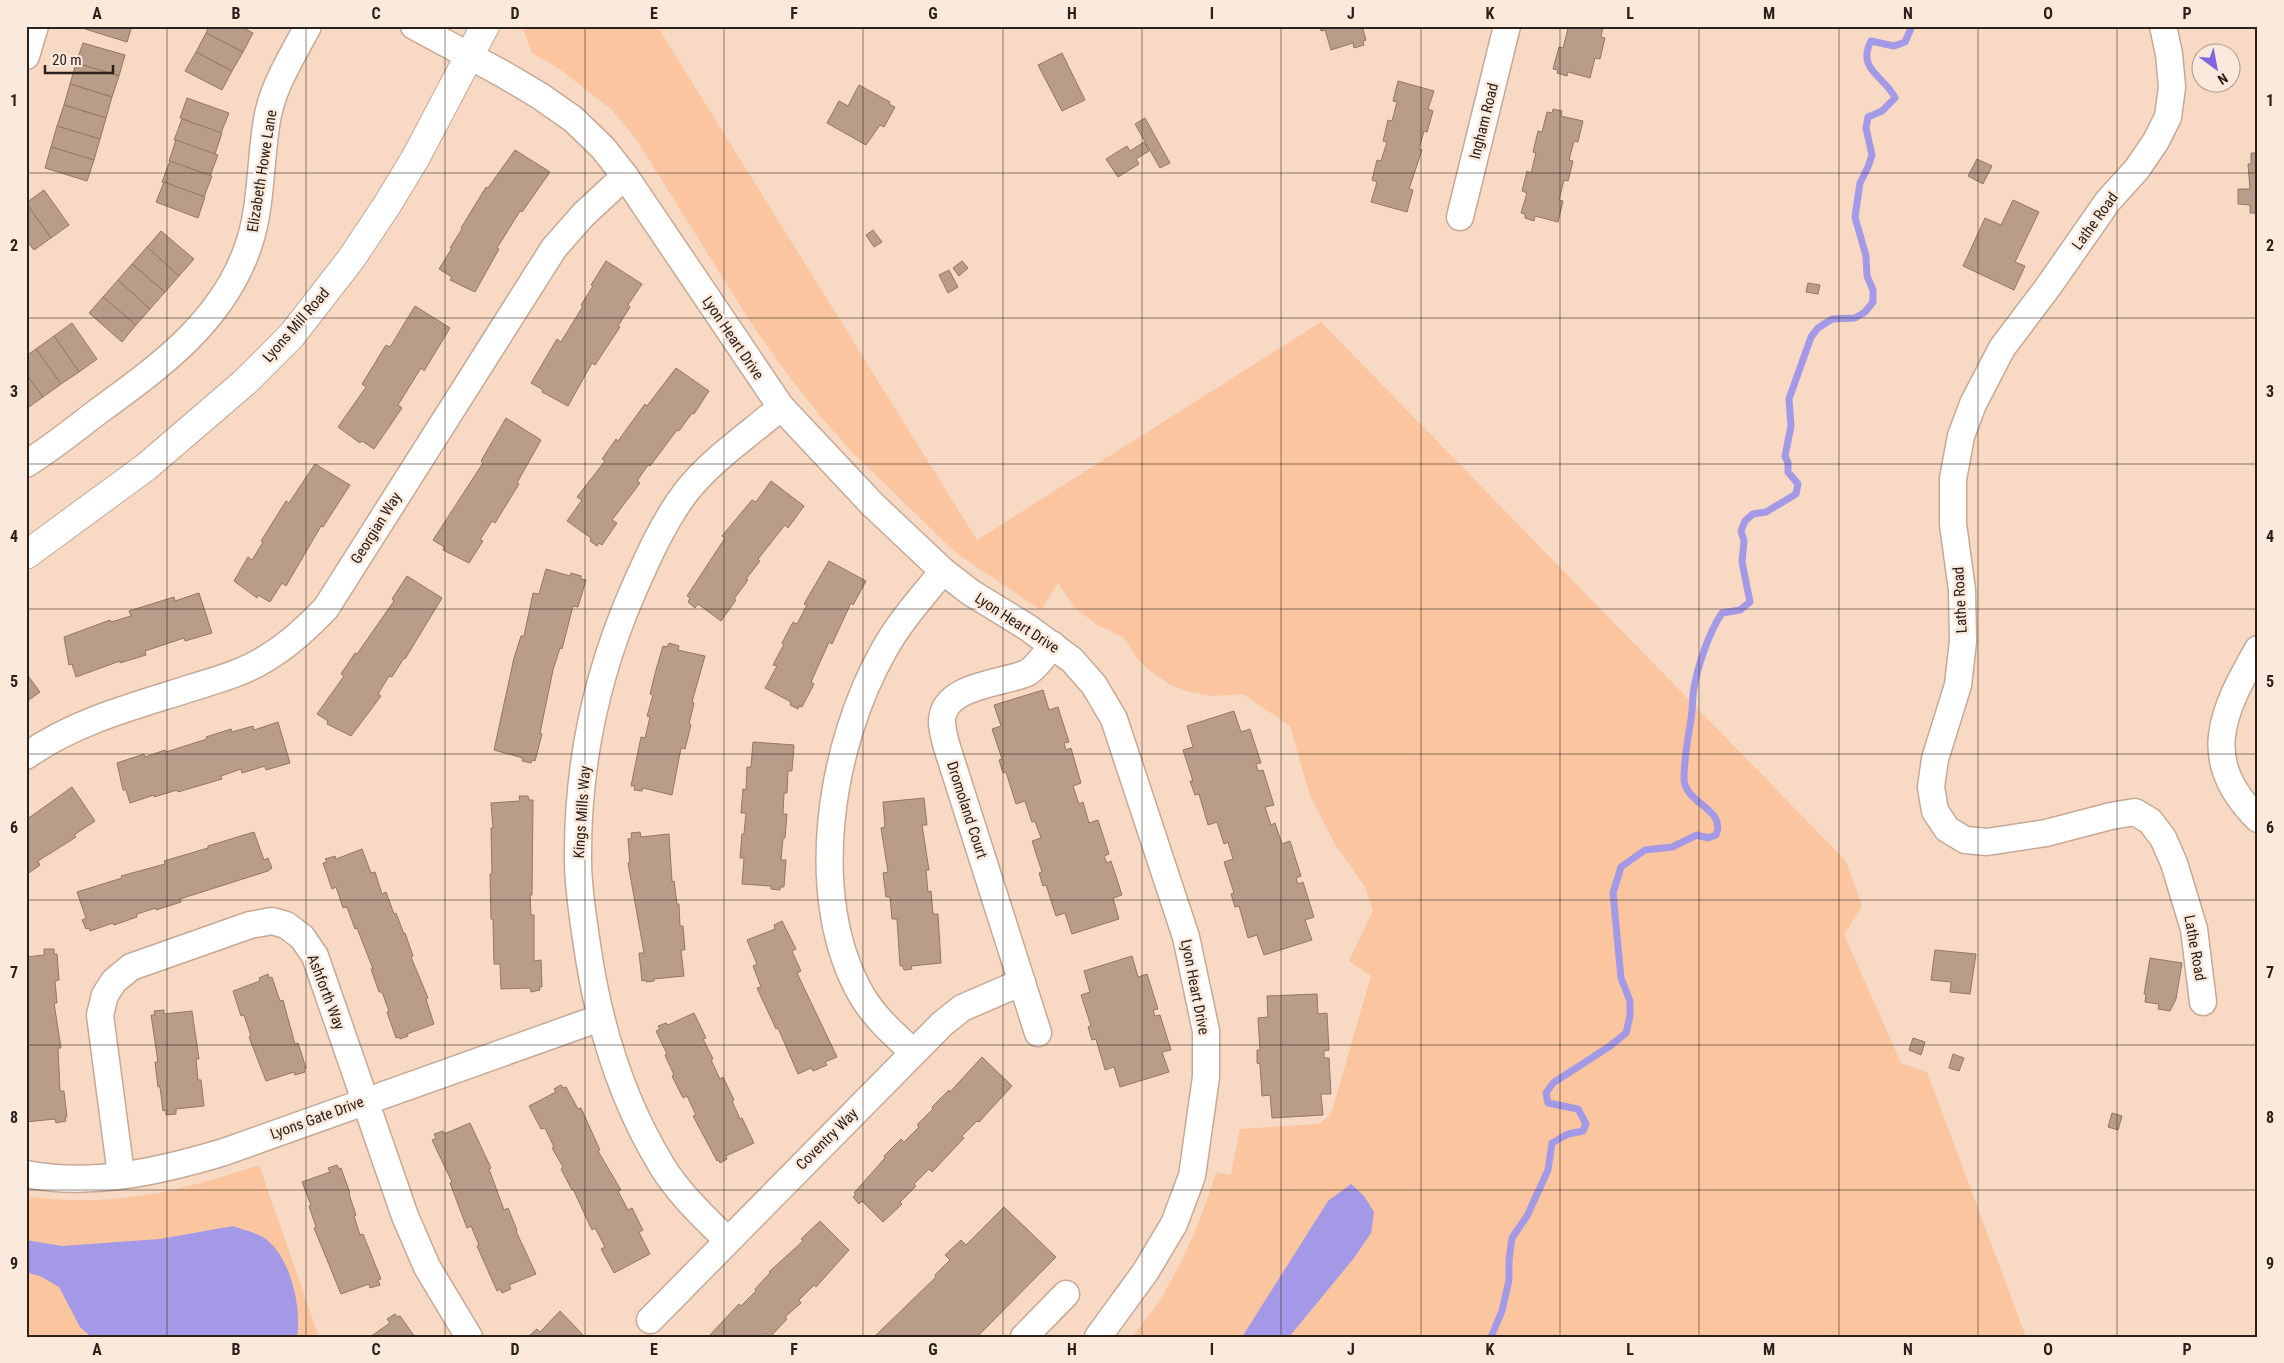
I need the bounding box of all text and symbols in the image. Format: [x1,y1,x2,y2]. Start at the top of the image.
text: A [92,4,102,23]
text: B [232,4,241,23]
text: C [371,4,381,23]
text: D [510,4,520,23]
text: E [650,4,658,23]
text: F [790,4,798,23]
text: G [928,4,938,23]
text: H [1067,4,1077,23]
text: I [1210,4,1214,23]
text: J [1347,4,1355,23]
text: K [1486,4,1495,23]
text: L [1626,4,1634,23]
text: M [1763,4,1775,23]
text: N [1903,4,1913,23]
text: O [2043,4,2053,23]
text: P [2182,4,2192,23]
scale bar [45,42,112,74]
north arrow [2192,42,2242,92]
text: 20 m [52,51,82,69]
text: N [2215,70,2231,88]
street label: Ingham Road [1466,81,1502,161]
text: 1 [10,91,18,110]
text: 1 [2266,91,2274,110]
street label: Elizabeth Howe Lane [243,109,281,233]
street label: Lathe Road [2068,189,2122,253]
text: 2 [10,236,18,255]
text: 2 [2266,236,2274,255]
street label: Lyons Mill Road [259,284,333,366]
street label: Lyon Heart Drive [698,293,768,383]
text: 3 [10,382,18,401]
text: 3 [2266,382,2274,401]
street label: Georgian Way [347,489,405,567]
text: 4 [10,527,18,546]
text: 4 [2266,527,2274,546]
street label: Lathe Road [1949,566,1971,634]
street label: Lyon Heart Drive [972,589,1062,657]
text: 5 [10,672,18,691]
text: 5 [2266,672,2274,691]
street label: Dromoland Court [943,759,991,861]
street label: Kings Mills Way [570,765,594,859]
text: 6 [10,818,18,837]
text: 6 [2266,818,2274,837]
street label: Lathe Road [2180,914,2210,982]
street label: Lyon Heart Drive [1177,938,1213,1036]
street label: Ashforth Way [303,952,349,1032]
text: 7 [10,963,18,982]
text: 7 [2266,963,2274,982]
street label: Lyons Gate Drive [268,1093,366,1143]
street label: Coventry Way [792,1104,862,1174]
text: 8 [10,1108,18,1127]
text: 8 [2266,1108,2274,1127]
text: 9 [10,1254,18,1273]
text: 9 [2266,1254,2274,1273]
text: A [92,1340,102,1359]
text: B [232,1340,241,1359]
text: C [371,1340,381,1359]
text: D [510,1340,520,1359]
text: E [650,1340,658,1359]
text: F [790,1340,798,1359]
text: G [928,1340,938,1359]
text: H [1067,1340,1077,1359]
text: I [1210,1340,1214,1359]
text: J [1347,1340,1355,1359]
text: K [1486,1340,1495,1359]
text: L [1626,1340,1634,1359]
text: M [1763,1340,1775,1359]
text: N [1903,1340,1913,1359]
text: O [2043,1340,2053,1359]
text: P [2182,1340,2192,1359]

